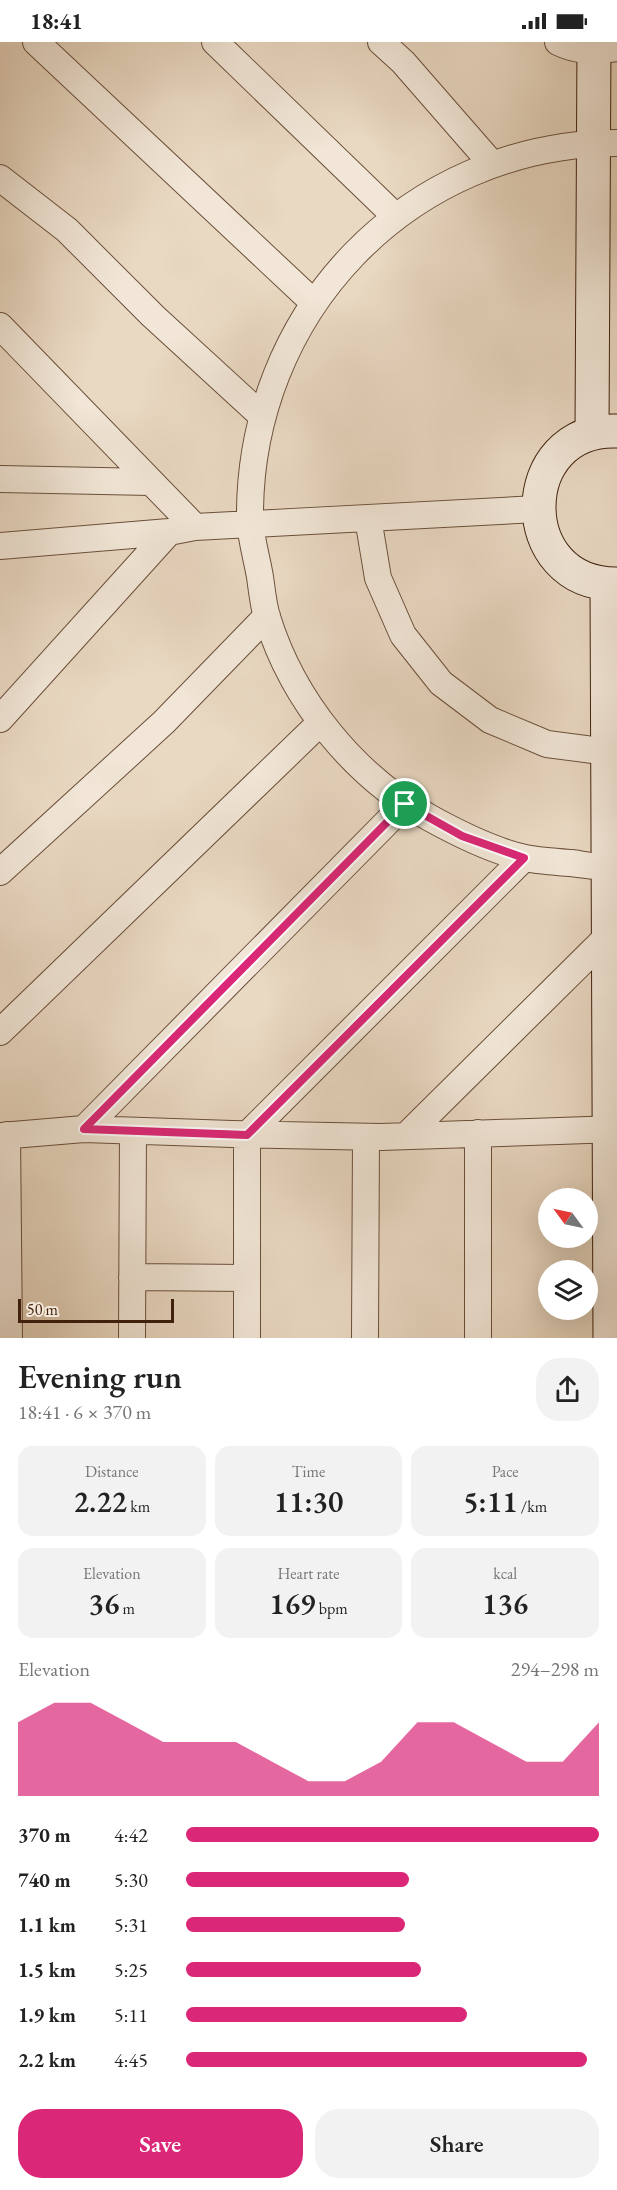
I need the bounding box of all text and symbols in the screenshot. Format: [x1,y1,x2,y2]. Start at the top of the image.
text: 18:41 [30,7,83,36]
pin [379,778,430,829]
icon: arrive [388,787,421,820]
north arrow [538,1188,598,1248]
map controls [538,1188,598,1320]
button: layers [538,1260,598,1320]
scale bar [18,1296,174,1324]
text: 50 m [27,1299,58,1320]
text: Evening run [18,1355,182,1398]
button: share [536,1358,599,1421]
text: 18:41 · 6 × 370 m [18,1399,151,1425]
text: Distance [85,1461,139,1482]
text: Time [292,1461,325,1482]
text: Pace [492,1461,519,1482]
text: 2.22 [74,1482,127,1521]
text: 11:30 [274,1482,343,1521]
text: 5:11 [463,1482,518,1521]
text: km [127,1496,150,1517]
text: /km [518,1496,547,1517]
text: Elevation [83,1563,141,1584]
text: Heart rate [277,1563,340,1584]
text: kcal [493,1563,517,1584]
text: 36 [89,1584,119,1623]
text: 169 [269,1584,315,1623]
text: 136 [482,1584,528,1623]
text: m [119,1598,135,1619]
text: bpm [315,1598,348,1619]
text: Elevation [18,1656,90,1682]
text: 294–298 m [511,1656,599,1682]
text: 370 m [18,1822,71,1848]
text: 4:42 [114,1822,148,1848]
text: 740 m [18,1867,71,1893]
text: 5:30 [114,1867,148,1893]
text: 1.1 km [18,1912,76,1938]
text: 5:31 [114,1912,148,1938]
text: 1.5 km [18,1957,76,1983]
text: 5:25 [114,1957,148,1983]
text: 1.9 km [18,2002,76,2028]
text: 5:11 [114,2002,148,2028]
text: 2.2 km [18,2047,76,2073]
text: 4:45 [114,2047,148,2073]
button: Save [18,2109,303,2178]
button: Share [315,2109,599,2178]

